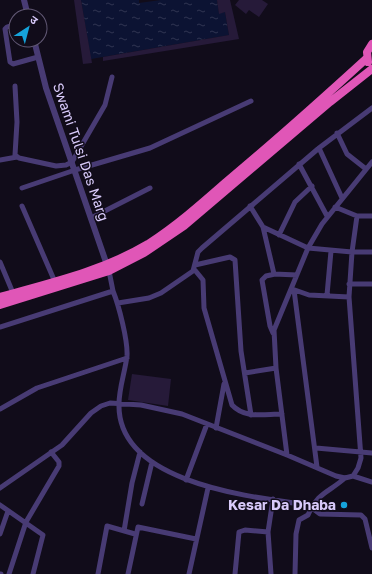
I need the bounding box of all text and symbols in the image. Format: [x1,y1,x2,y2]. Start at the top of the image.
north arrow [8,8,48,48]
text: उ [28,12,41,27]
street label: Swami Tulsi Das Marg [50,81,113,223]
place label: Kesar Da Dhaba [228,496,336,513]
marker: Kesar Da Dhaba [339,500,349,510]

